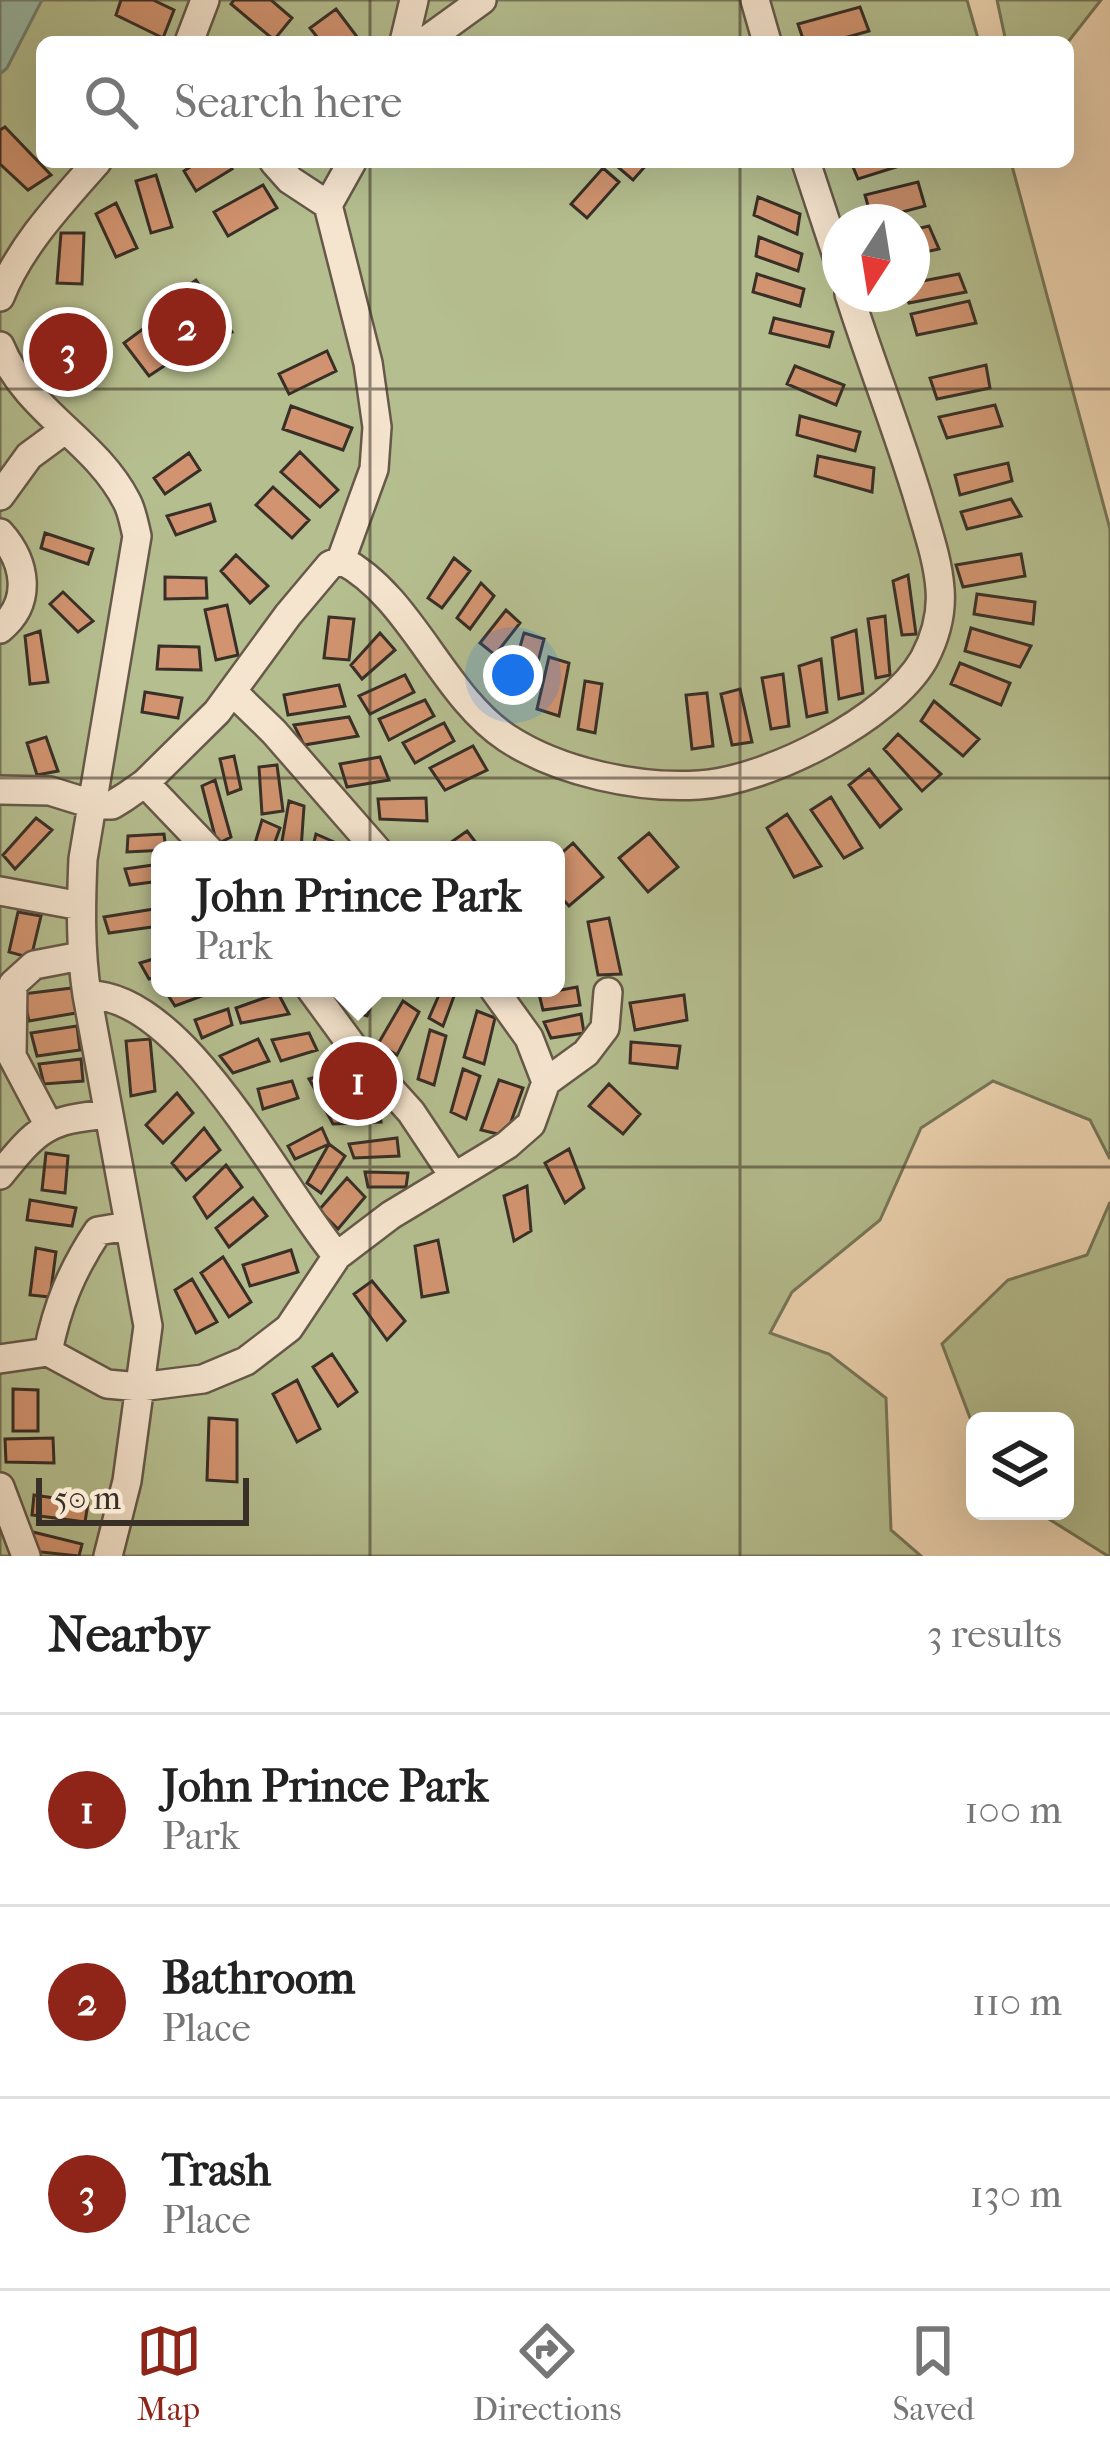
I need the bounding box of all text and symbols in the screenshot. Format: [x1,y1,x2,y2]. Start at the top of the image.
search box [36,36,1074,168]
icon: search [78,69,144,135]
text: Search here [174,76,402,129]
north arrow [822,204,930,312]
pin: 2 [148,282,226,372]
pin: 3 [29,307,107,397]
your location [483,645,543,705]
popup [151,841,565,997]
text: John Prince Park [195,870,521,923]
text: Park [195,923,272,969]
pin: 1 [319,1036,397,1126]
map controls [966,1412,1074,1520]
button: layers [966,1412,1074,1520]
scale bar [36,1472,249,1525]
text: 50 m [54,1479,121,1518]
text: Nearby [48,1604,209,1664]
text: 3 results [927,1611,1062,1657]
text: John Prince Park [162,1760,488,1813]
text: 1 [80,1787,94,1833]
text: 100 m [964,1787,1062,1833]
text: Park [162,1813,240,1859]
text: Bathroom [162,1952,355,2005]
text: 2 [77,1979,97,2025]
text: 110 m [972,1979,1062,2025]
text: Place [162,2005,251,2051]
text: Trash [162,2144,271,2197]
text: 3 [79,2171,95,2217]
text: 130 m [970,2171,1062,2217]
text: Place [162,2197,251,2243]
tab: Map [136,2318,202,2429]
tab: Directions [473,2318,621,2429]
tab: Saved [893,2318,974,2429]

